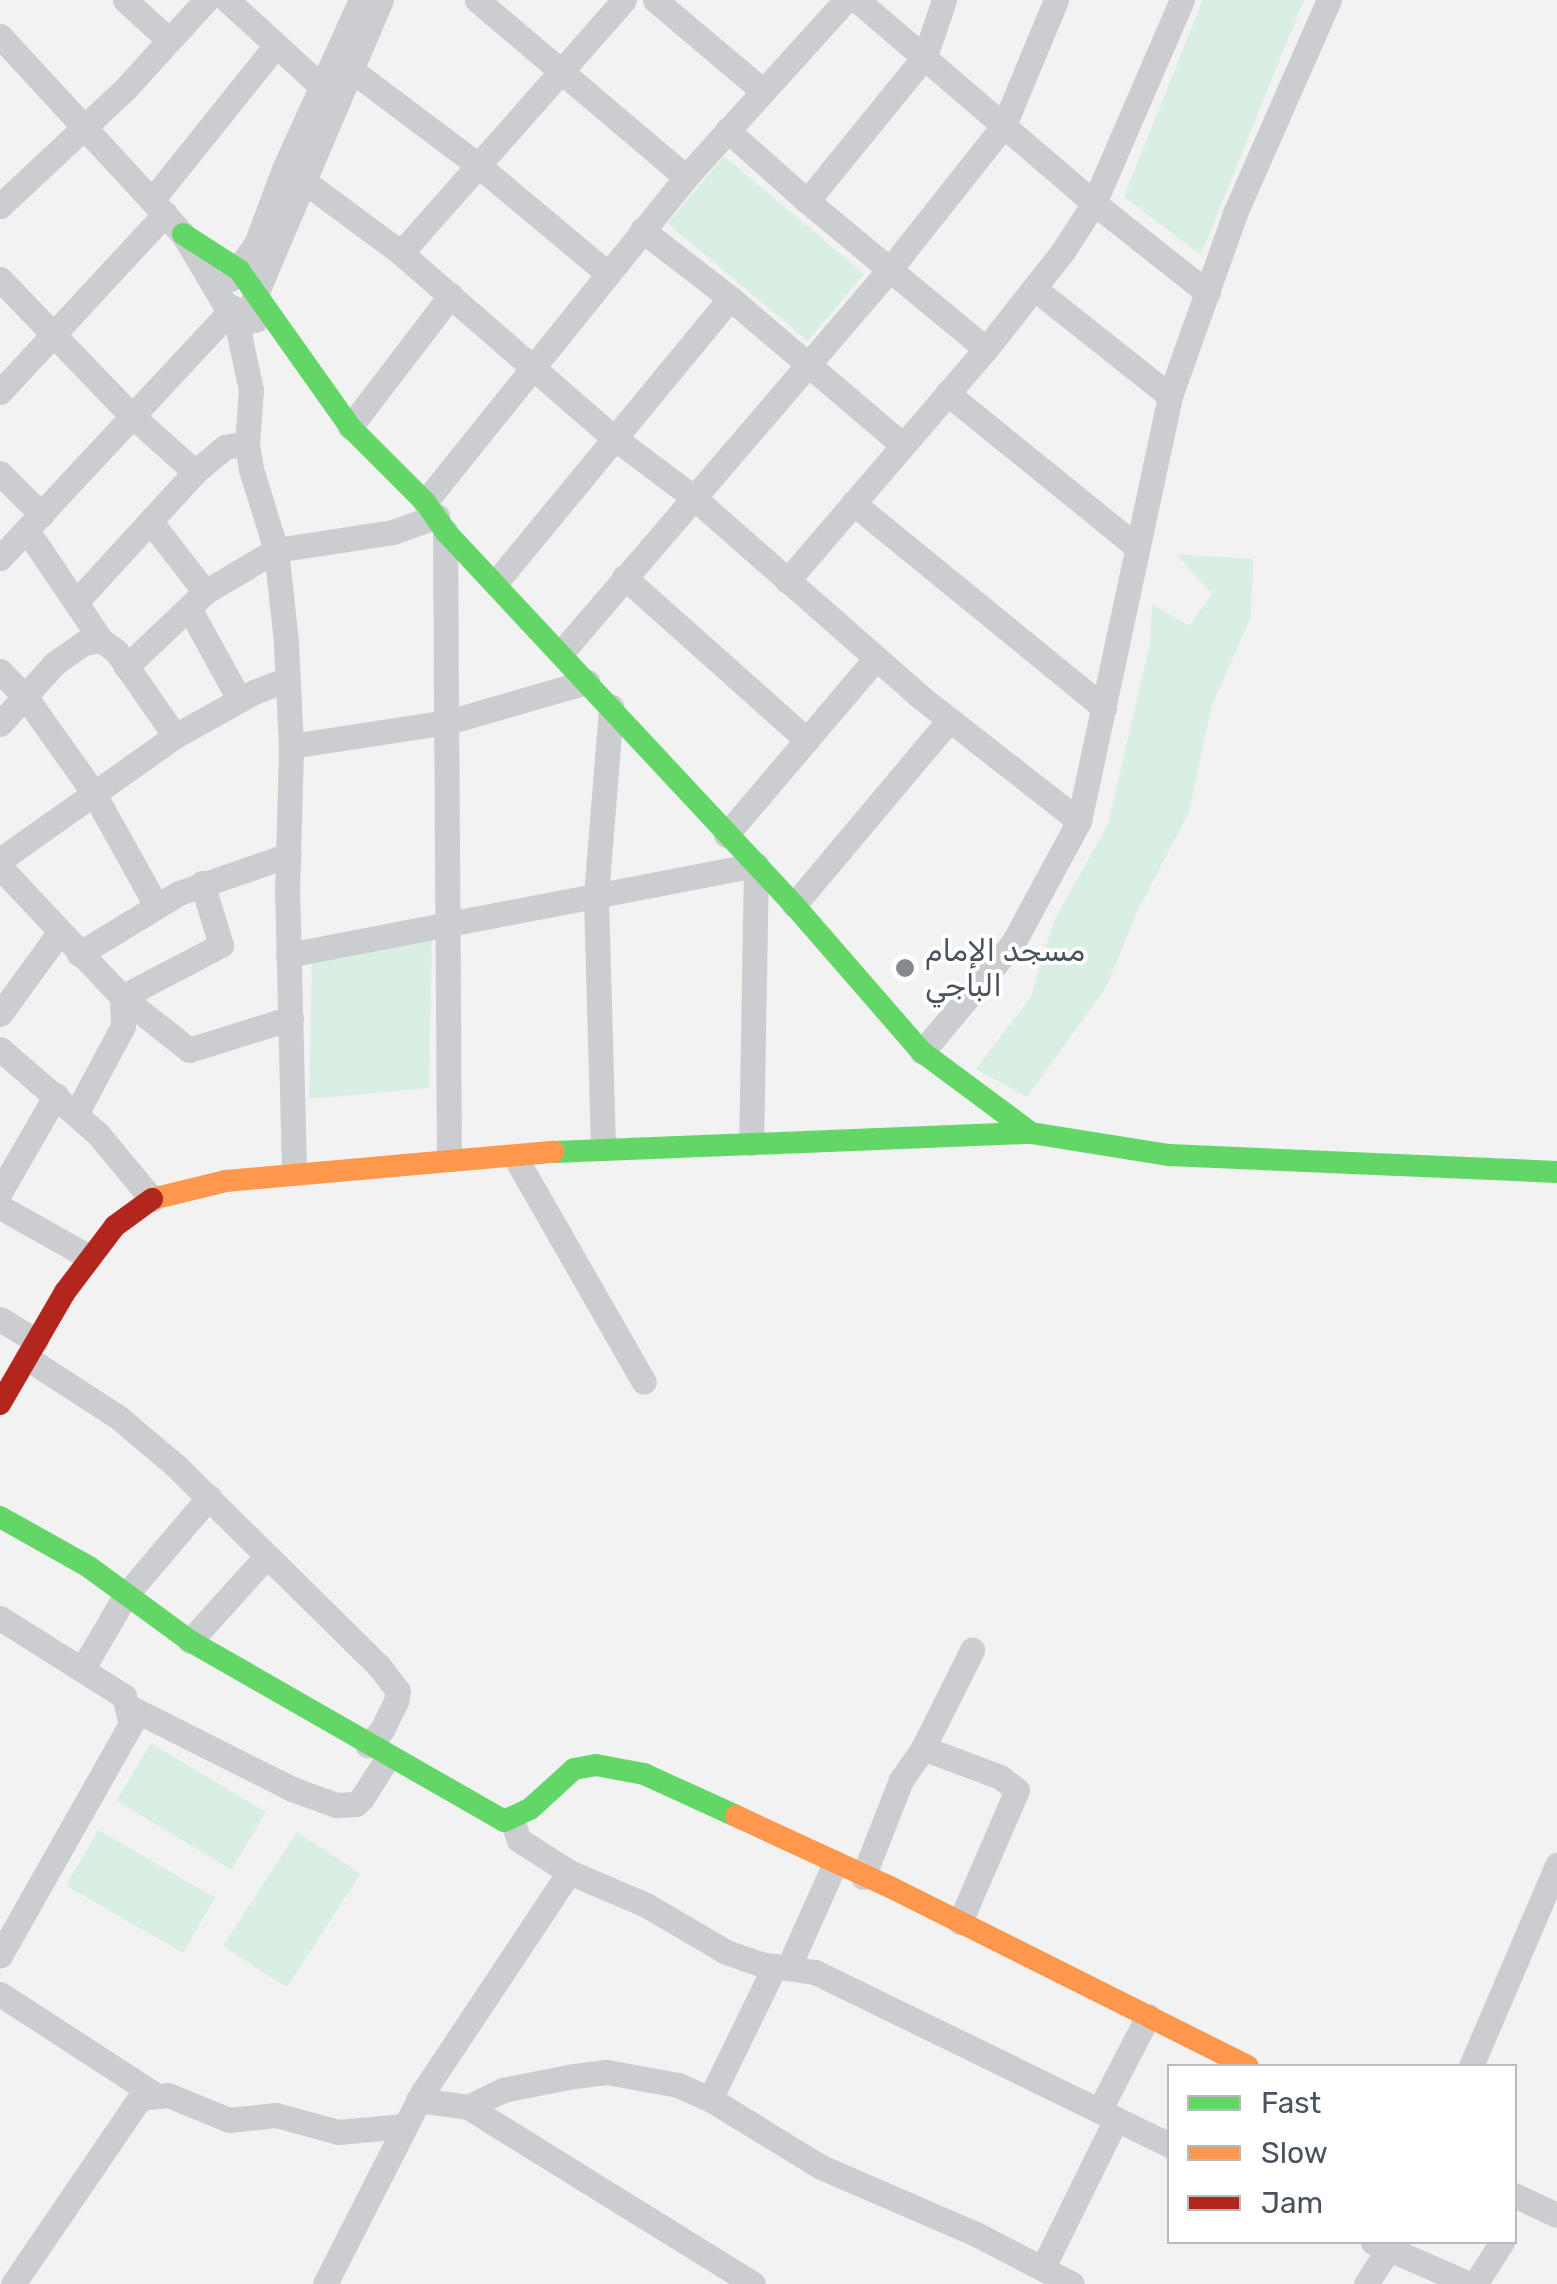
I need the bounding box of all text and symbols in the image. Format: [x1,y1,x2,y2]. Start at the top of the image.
place label: مسجد الإمام الباجي [925,933,1085,1004]
marker: مسجد الإمام الباجي [894,957,916,979]
legend [1167,2064,1517,2244]
text: Fast [1261,2085,1321,2121]
text: Slow [1261,2135,1328,2171]
text: Jam [1261,2185,1323,2221]

